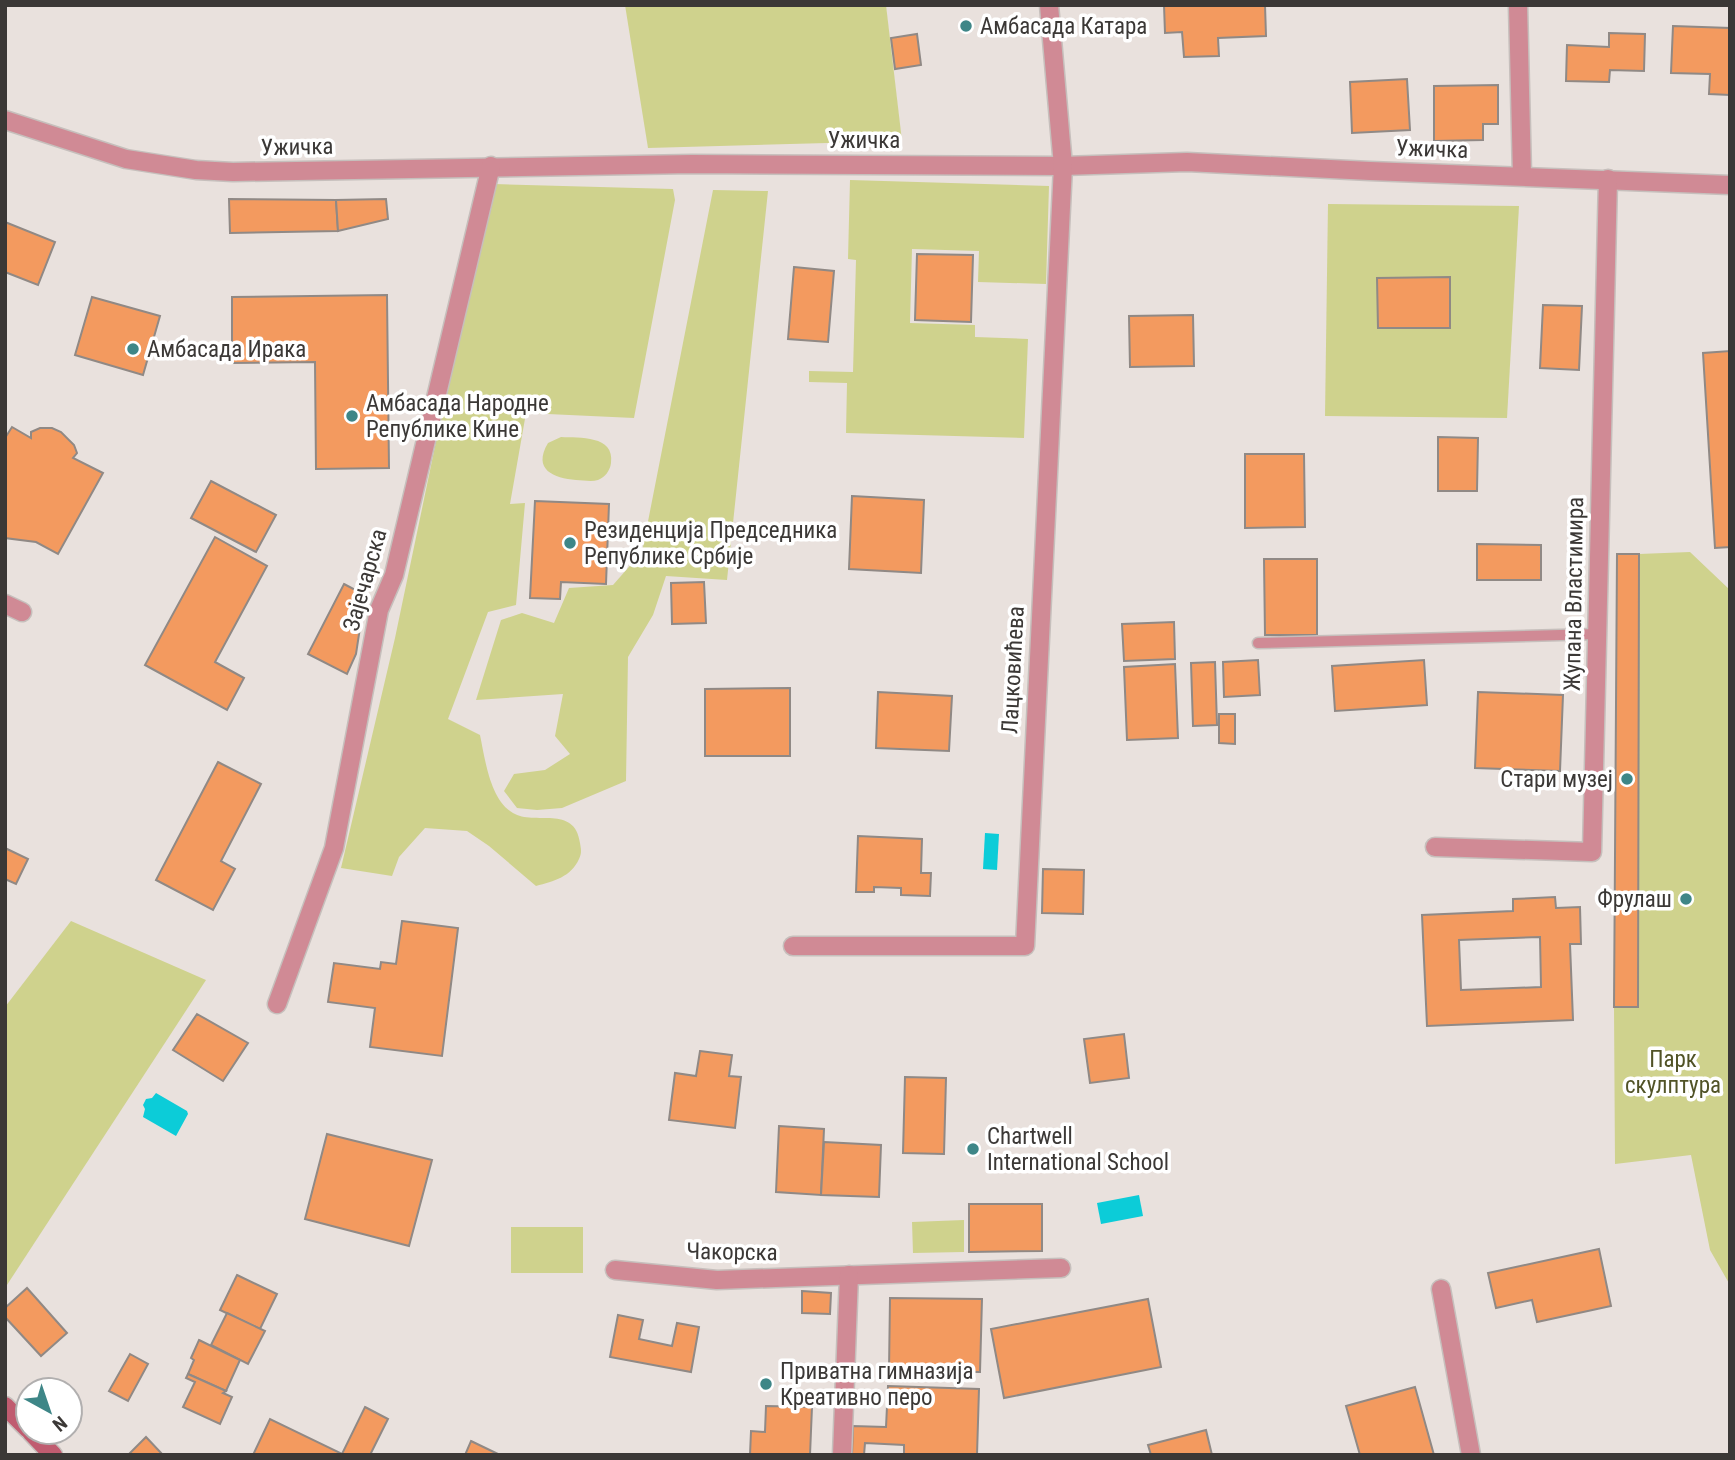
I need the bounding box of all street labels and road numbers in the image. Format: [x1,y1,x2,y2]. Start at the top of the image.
street label: Ужичка [828,127,900,154]
street label: Ужичка [260,133,334,161]
street label: Ужичка [1395,134,1469,164]
street label: Жупана Властимира [1559,497,1589,691]
street label: Зајечарска [338,526,392,634]
street label: Лацковићева [996,606,1030,734]
street label: Чакорска [686,1238,778,1266]

